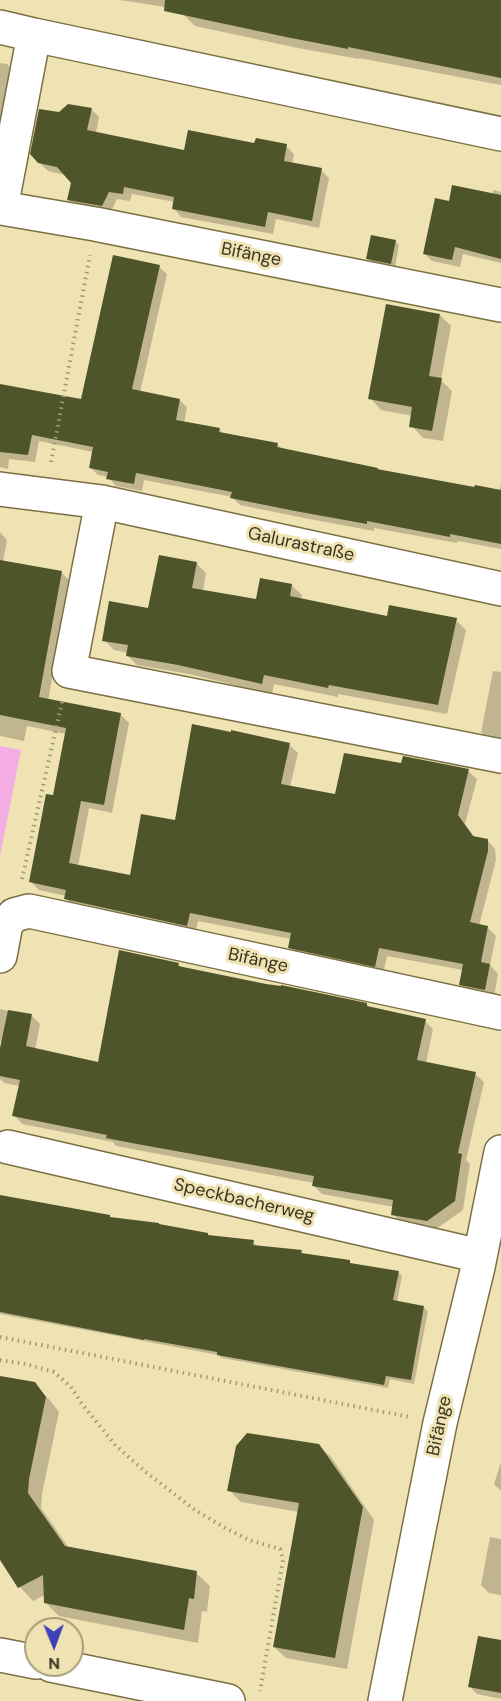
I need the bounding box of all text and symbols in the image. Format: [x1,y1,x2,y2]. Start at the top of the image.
street label: Bifänge [219,239,283,271]
street label: Galurastraße [246,523,356,567]
street label: Bifänge [226,944,290,978]
street label: Speckbacherweg [172,1174,316,1228]
street label: Bifänge [423,1394,457,1458]
north arrow [24,1617,84,1677]
text: N [48,1653,60,1674]

